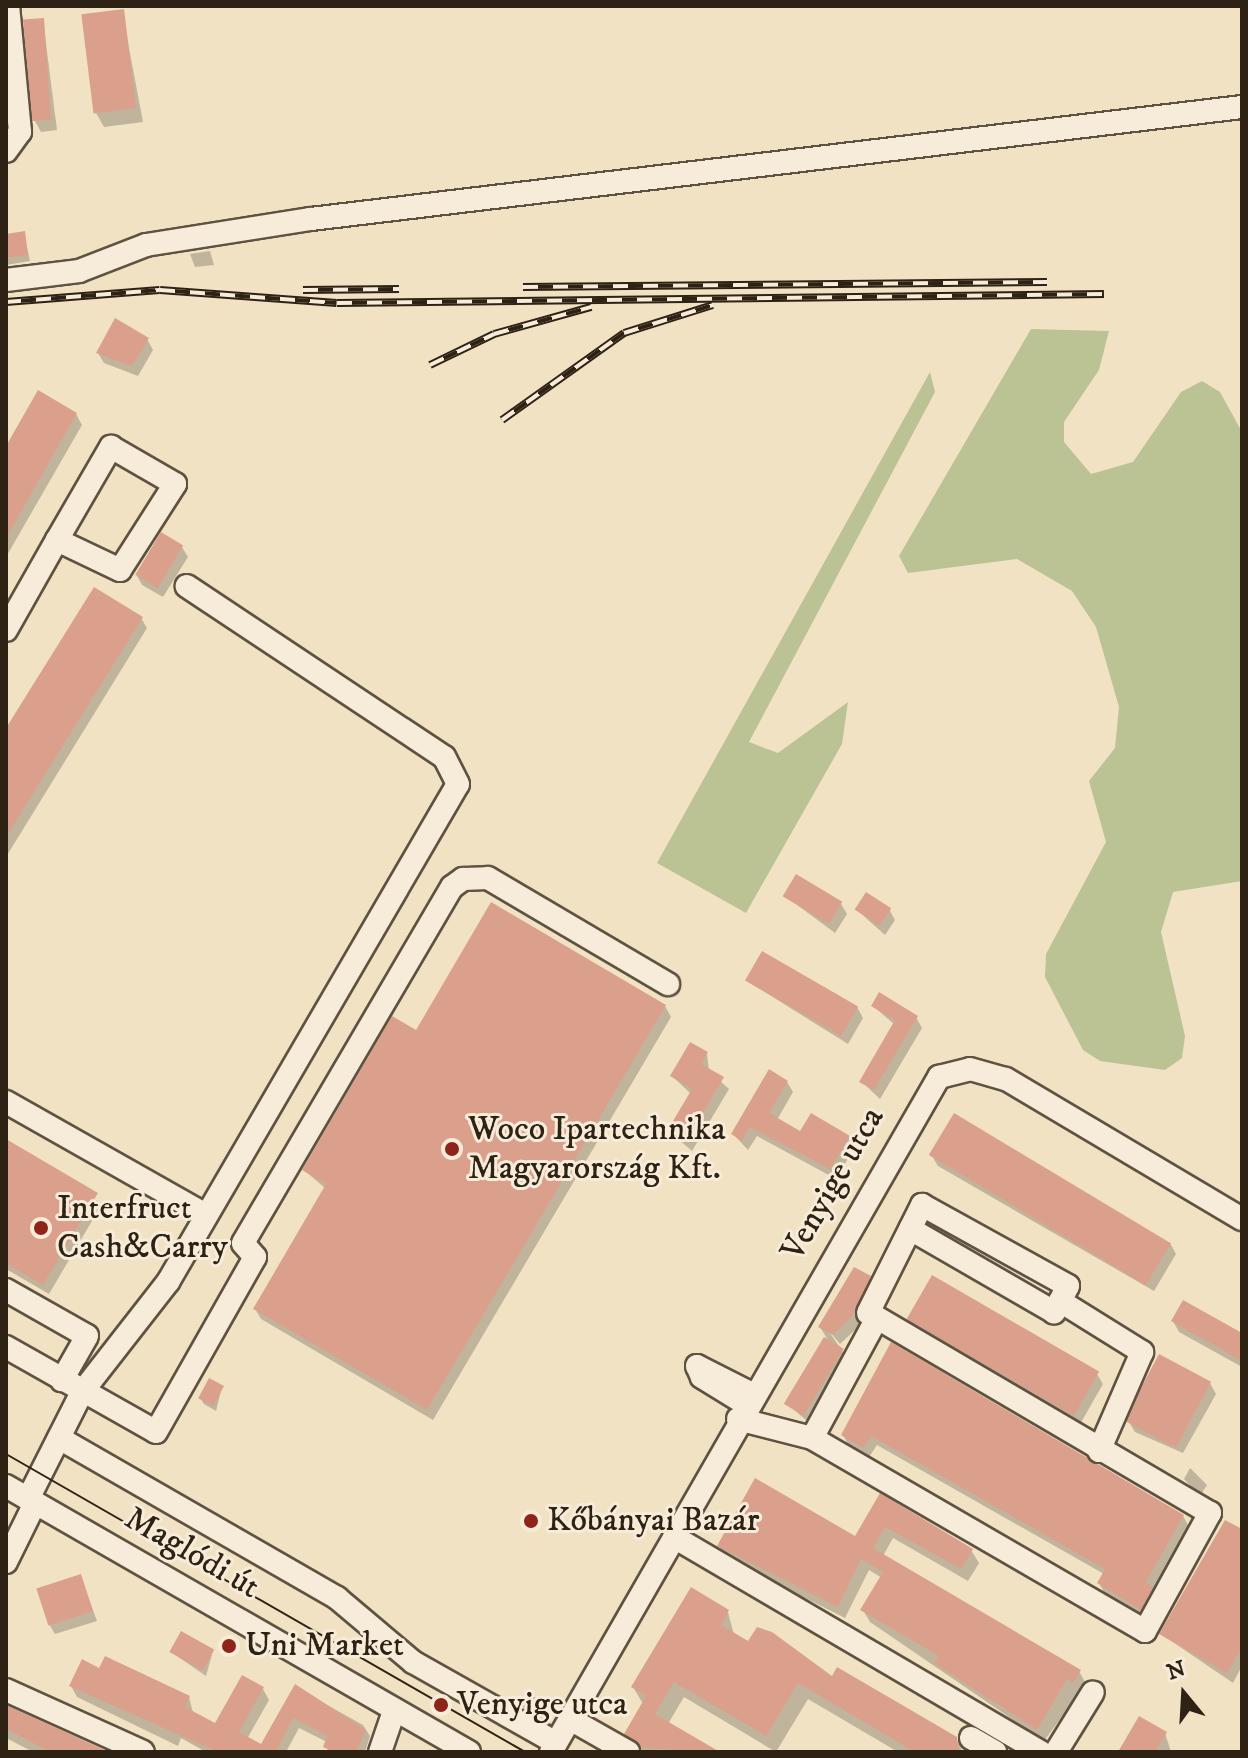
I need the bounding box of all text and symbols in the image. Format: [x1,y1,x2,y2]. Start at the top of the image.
street label: Venyige utca [773,1100,893,1268]
place label: Woco Ipartechnika Magyarország Kft. [468,1109,726,1188]
marker: Woco Ipartechnika Magyarország Kft. [443,1140,461,1158]
place label: Interfruct Cash&Carry [57,1188,228,1268]
marker: Interfruct Cash&Carry [32,1219,50,1237]
street label: Maglódi út [117,1498,267,1608]
place label: Kőbányai Bazár [547,1501,759,1541]
marker: Kőbányai Bazár [522,1512,540,1530]
place label: Uni Market [245,1626,404,1666]
marker: Uni Market [220,1637,238,1655]
north arrow [1144,1654,1224,1734]
text: N [1164,1655,1189,1686]
place label: Venyige utca [457,1685,628,1725]
marker: Venyige utca [432,1696,450,1714]

